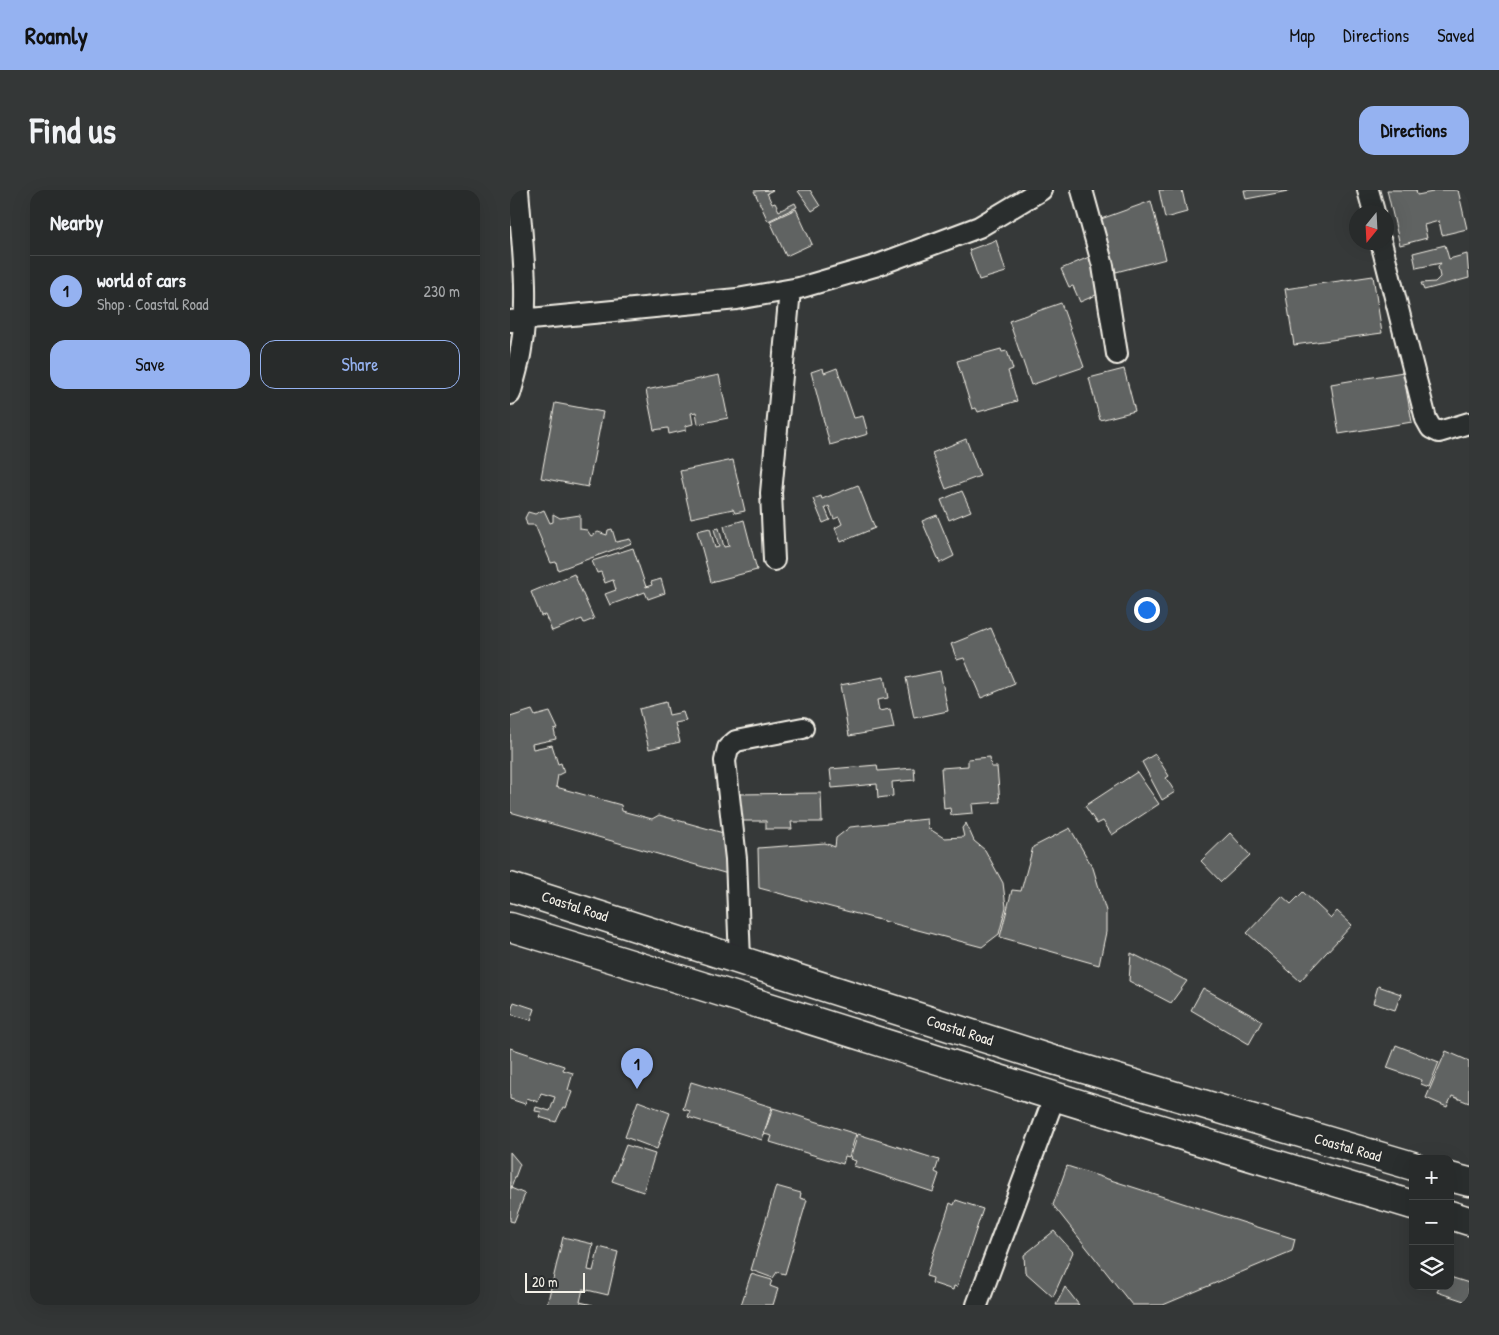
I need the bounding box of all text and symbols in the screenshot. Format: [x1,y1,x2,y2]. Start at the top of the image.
text: Roamly [25,19,88,51]
text: Map [1290,23,1315,48]
text: Directions [1343,23,1409,48]
text: Saved [1437,23,1474,48]
button: Directions [1359,106,1469,155]
text: Find us [30,107,116,154]
north arrow [1349,205,1394,250]
text: Nearby [50,208,103,237]
text: world of cars [97,267,186,293]
text: 1 [63,280,69,302]
text: 230 m [424,280,460,302]
text: Shop · Coastal Road [97,293,209,315]
button: Save [50,340,250,389]
button: Share [260,340,460,389]
your location [1134,597,1160,623]
street label: Coastal Road [539,885,611,927]
street label: Coastal Road [924,1009,996,1051]
pin: 1 [621,1048,653,1089]
street label: Coastal Road [1312,1127,1384,1167]
map controls [1409,1155,1454,1290]
button: + [1409,1155,1454,1200]
button: − [1409,1200,1454,1245]
button: layers [1409,1245,1454,1290]
scale bar [525,1270,585,1293]
text: 20 m [532,1272,558,1291]

